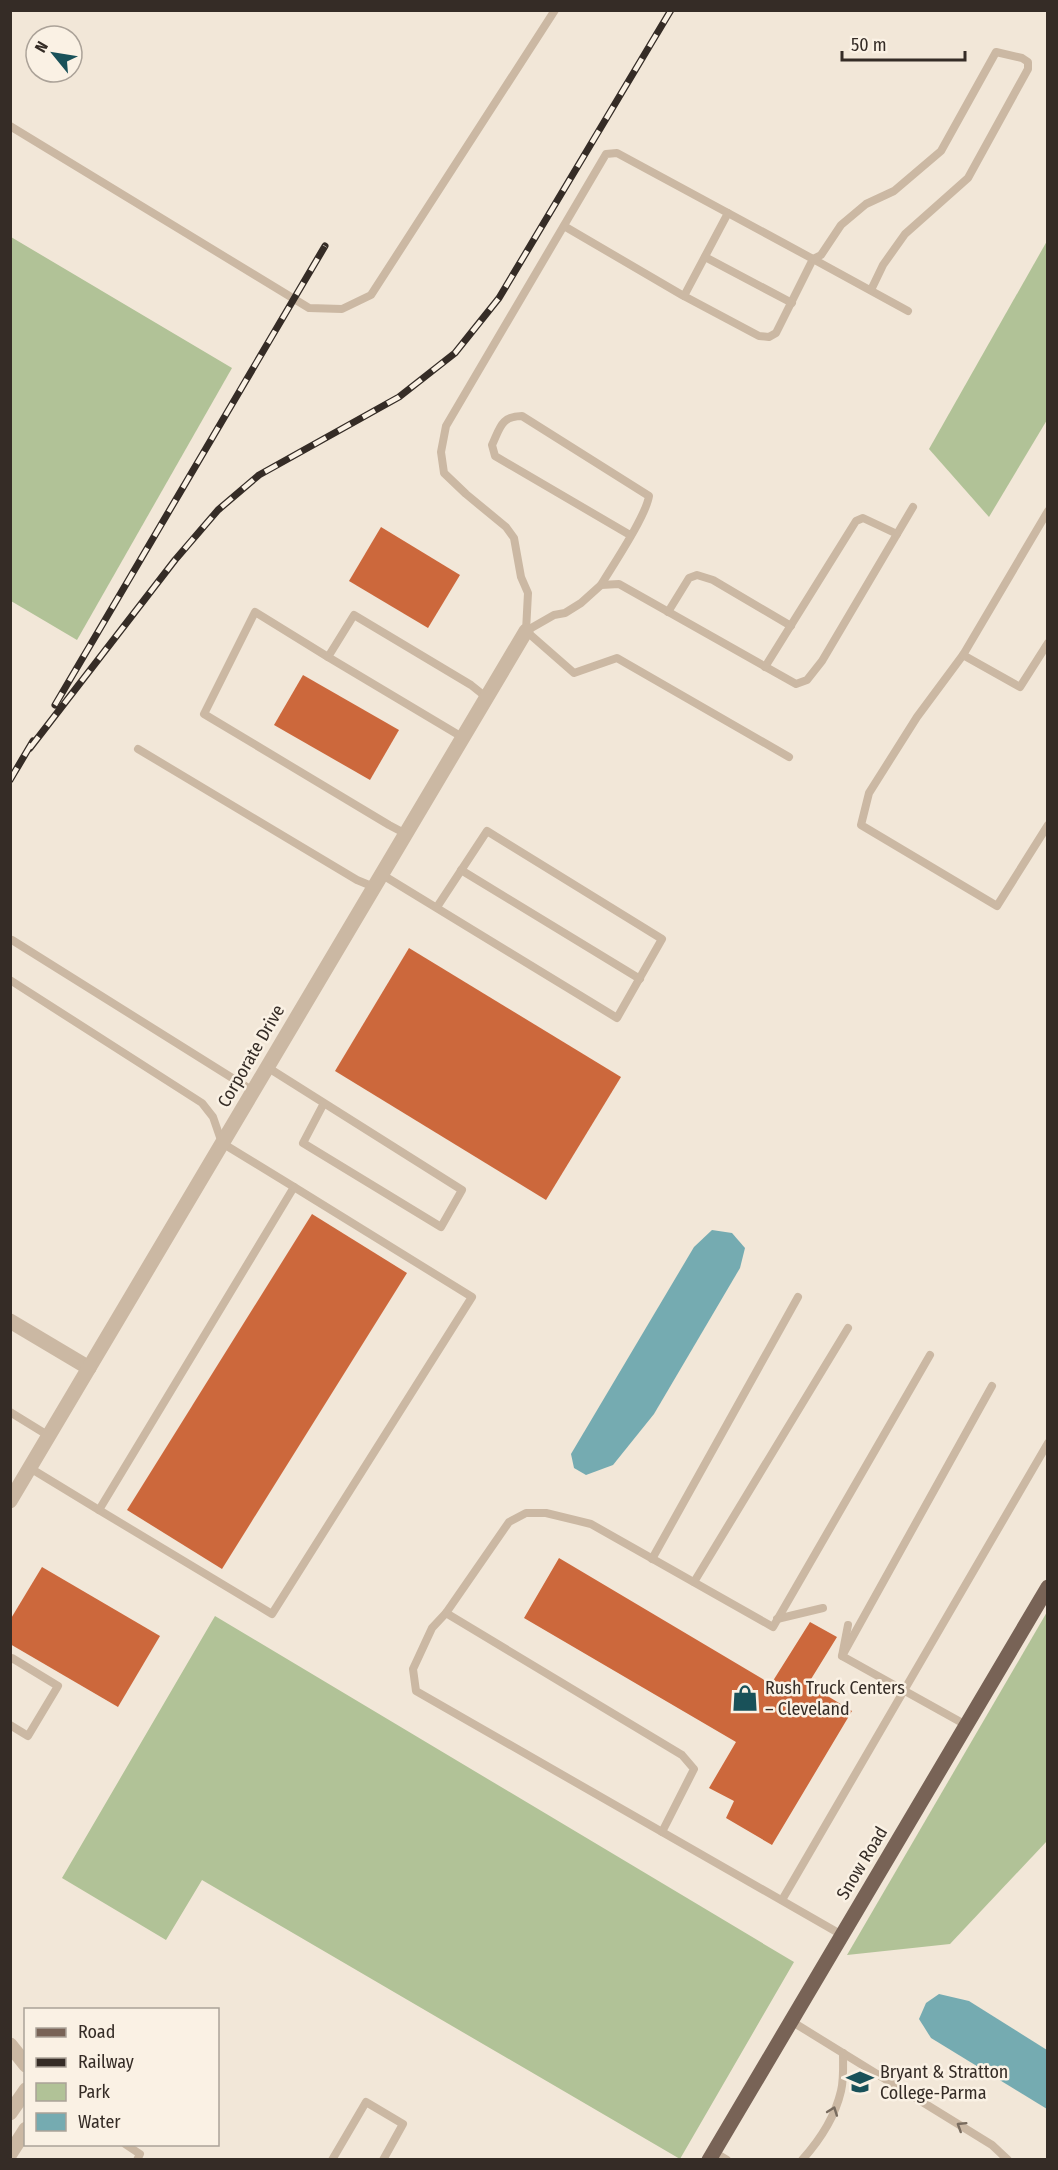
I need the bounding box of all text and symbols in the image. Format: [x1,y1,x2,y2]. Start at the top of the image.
north arrow [24,24,84,84]
scale bar [842,24,965,62]
text: 50 m [851,34,887,56]
text: N [31,38,52,56]
street label: Corporate Drive [213,1001,289,1111]
place label: Rush Truck Centers – Cleveland [765,1677,905,1720]
shop icon: Rush Truck Centers – Cleveland [730,1683,760,1713]
street label: Snow Road [832,1823,892,1903]
legend [24,2008,219,2146]
text: Road [78,2021,115,2043]
text: Railway [78,2051,134,2073]
place label: Bryant & Stratton College-Parma [880,2061,1008,2104]
school or university icon: Bryant & Stratton College-Parma [845,2067,875,2097]
text: Park [78,2081,111,2103]
one-way arrow [826,2106,839,2117]
text: Water [78,2111,121,2133]
one-way arrow [957,2121,967,2133]

